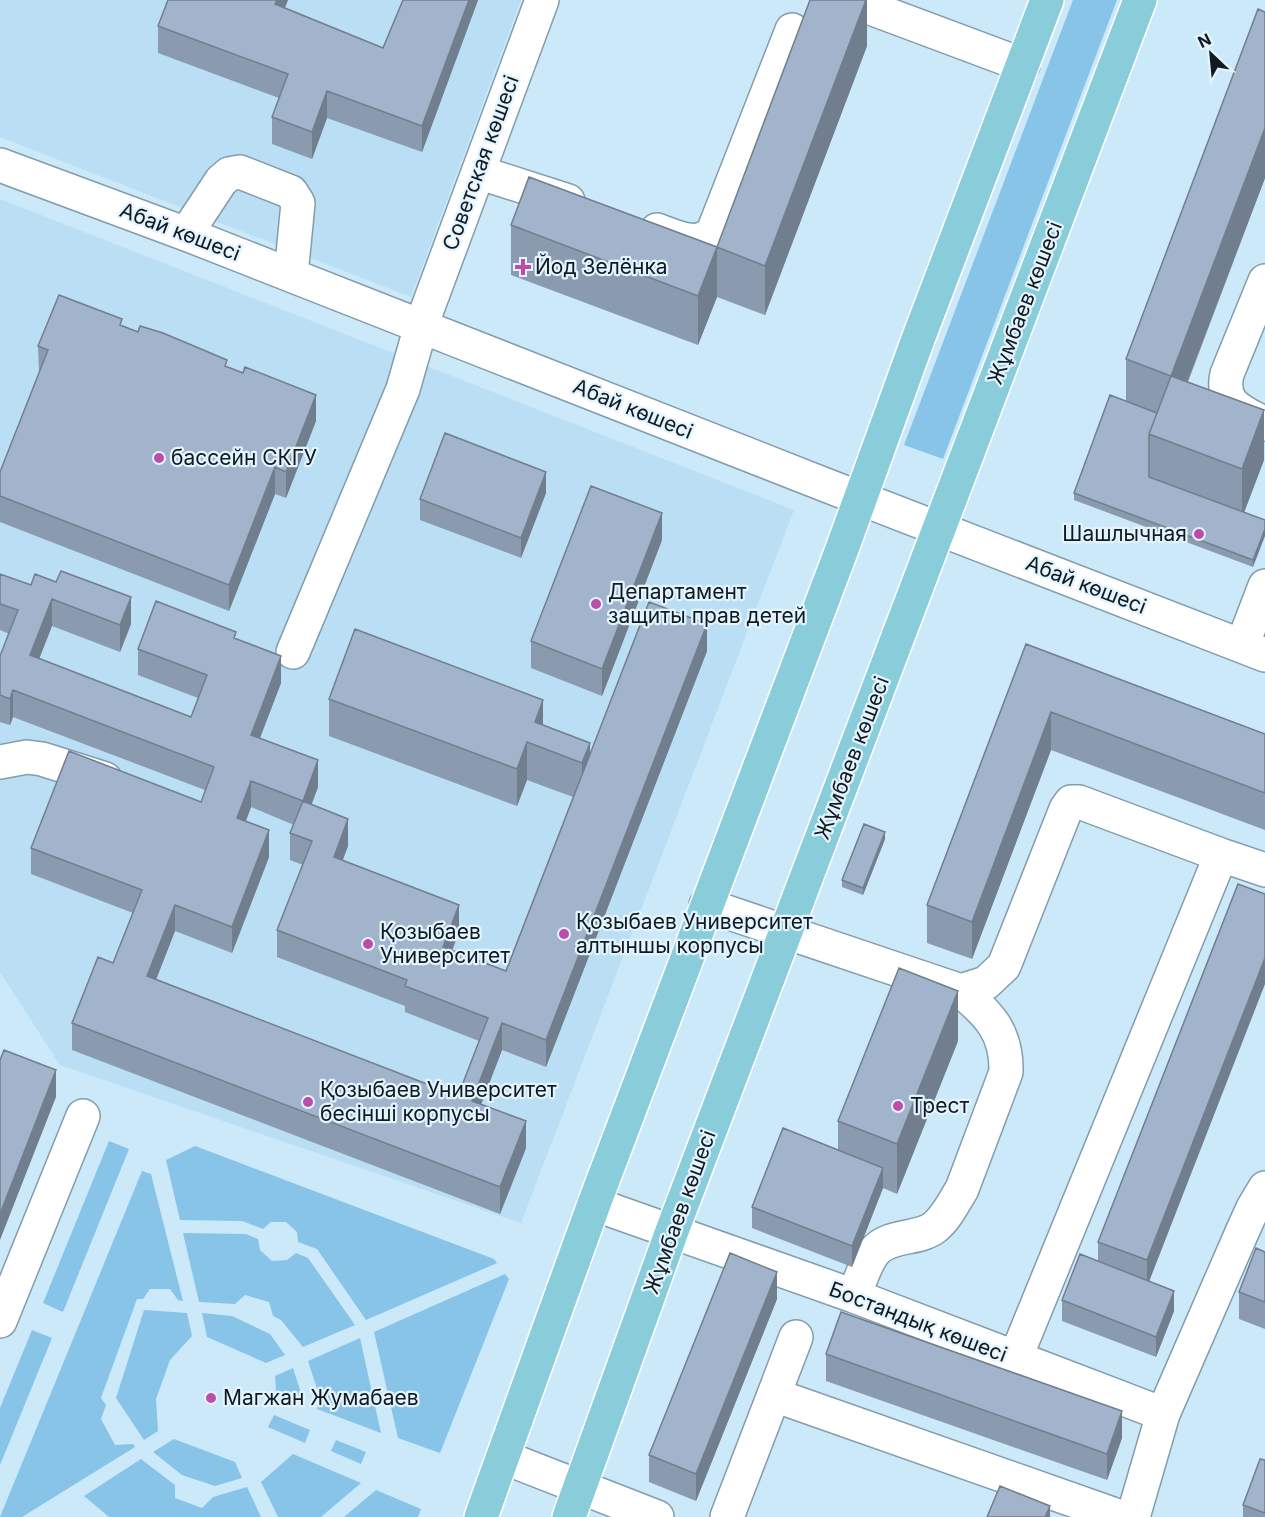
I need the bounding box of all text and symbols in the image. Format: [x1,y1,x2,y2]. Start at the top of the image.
north arrow [1181,24,1241,84]
text: N [1195,29,1214,52]
street label: Советская көшесі [437,72,524,254]
street label: Абай көшесі [116,197,244,266]
street label: Жұмбаев көшесі [982,218,1067,388]
place label: Йод Зелёнка [535,253,668,279]
marker: Йод Зелёнка [516,260,530,274]
street label: Абай көшесі [570,373,697,444]
place label: бассейн СКГУ [171,445,317,470]
marker: бассейн СКГУ [152,451,166,465]
place label: Шашлычная [1062,521,1187,546]
marker: Шашлычная [1192,527,1206,541]
street label: Абай көшесі [1022,550,1150,619]
place label: Департамент защиты прав детей [608,579,806,628]
marker: Департамент защиты прав детей [589,597,603,611]
street label: Жұмбаев көшесі [809,673,894,843]
place label: Қозыбаев Университет алтыншы корпусы [576,909,813,958]
place label: Қозыбаев Университет [380,919,510,968]
marker: Қозыбаев Университет алтыншы корпусы [557,927,571,941]
marker: Қозыбаев Университет [361,937,375,951]
place label: Қозыбаев Университет бесінші корпусы [320,1077,557,1126]
place label: Трест [910,1093,969,1118]
marker: Қозыбаев Университет бесінші корпусы [301,1095,315,1109]
marker: Трест [891,1099,905,1113]
street label: Жұмбаев көшесі [638,1127,721,1297]
street label: Бостандық көшесі [826,1276,1011,1367]
place label: Магжан Жумабаев [223,1385,419,1410]
marker: Магжан Жумабаев [204,1391,218,1405]

